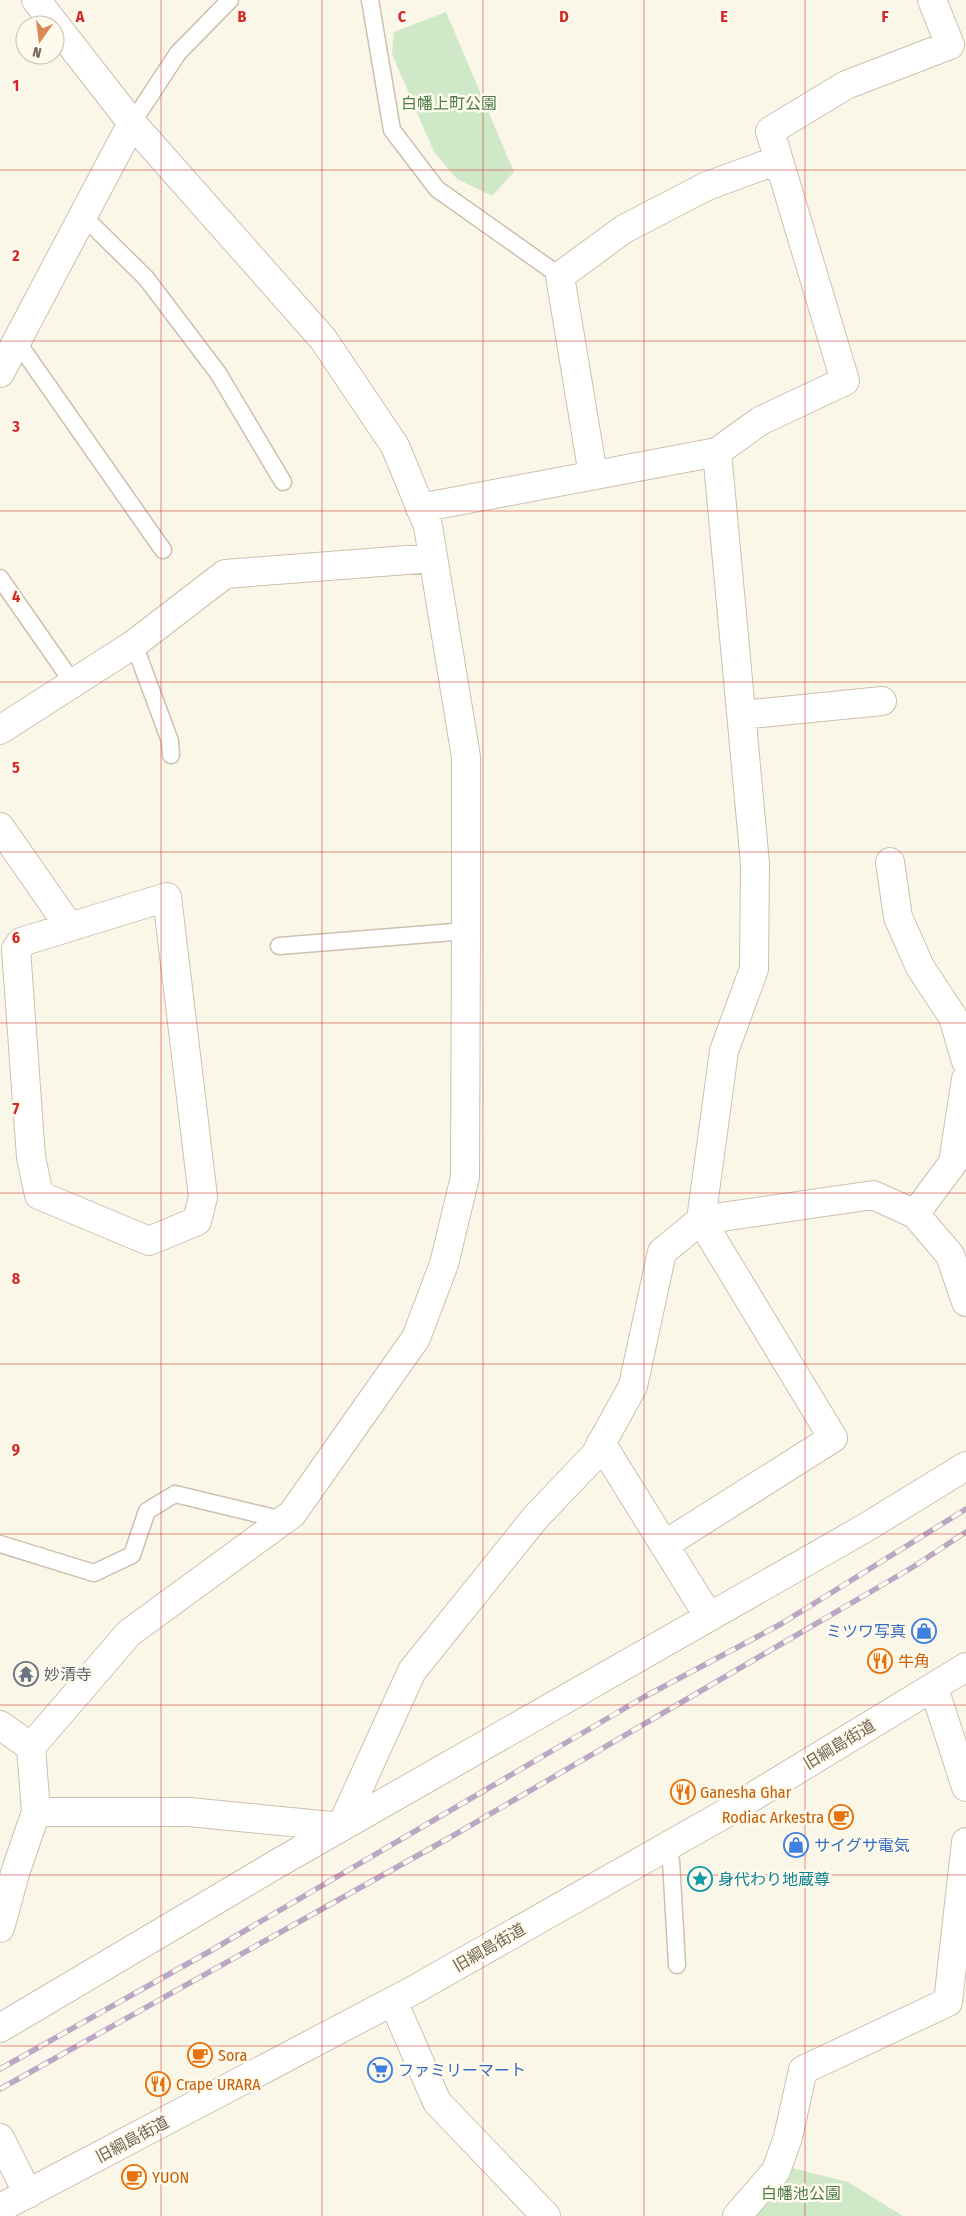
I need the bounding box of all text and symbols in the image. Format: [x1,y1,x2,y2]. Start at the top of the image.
text: A [75,7,85,26]
text: B [238,7,247,26]
text: C [398,7,407,26]
text: D [559,7,569,26]
text: E [720,7,728,26]
text: F [881,7,889,26]
north arrow [15,15,65,65]
text: N [31,43,43,61]
text: 1 [13,76,19,95]
park label: 白幡上町公園 [401,94,497,113]
text: 2 [11,246,20,265]
text: 3 [11,417,20,436]
text: 4 [12,587,20,606]
text: 5 [12,758,20,777]
text: 6 [12,928,20,947]
text: 7 [13,1099,20,1118]
text: 8 [12,1269,21,1288]
text: 9 [12,1440,20,1459]
shop icon: ミツワ写真 [911,1618,937,1644]
place label: ミツワ写真 [826,1622,906,1641]
restaurant icon: 牛角 [867,1648,893,1674]
place label: 牛角 [898,1652,930,1671]
temple icon: 妙清寺 [13,1661,39,1687]
place label: 妙清寺 [44,1665,92,1684]
street label: 旧綱島街道 [800,1716,878,1773]
restaurant icon: Ganesha Ghar [670,1779,696,1805]
place label: Ganesha Ghar [700,1783,792,1802]
cafe icon: Rodiac Arkestra [828,1804,854,1830]
place label: Rodiac Arkestra [722,1808,824,1827]
shop icon: サイグサ電気 [783,1832,809,1858]
place label: サイグサ電気 [814,1836,910,1855]
place icon: 身代わり地蔵尊 [687,1866,713,1892]
place label: 身代わり地蔵尊 [718,1870,830,1889]
street label: 旧綱島街道 [450,1919,529,1976]
cafe icon: Sora [187,2042,213,2068]
place label: Sora [218,2046,247,2065]
supermarket icon: ファミリーマート [367,2057,393,2083]
place label: ファミリーマート [398,2061,526,2080]
restaurant icon: Crape URARA [145,2071,171,2097]
place label: Crape URARA [176,2075,261,2094]
street label: 旧綱島街道 [92,2112,172,2167]
cafe icon: YUON [121,2164,147,2190]
place label: YUON [152,2168,189,2187]
park label: 白幡池公園 [761,2184,841,2203]

